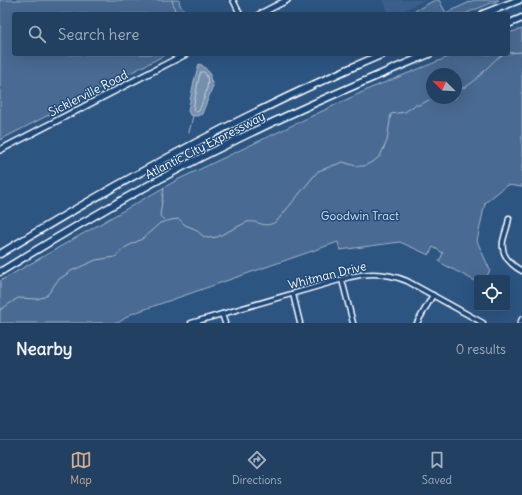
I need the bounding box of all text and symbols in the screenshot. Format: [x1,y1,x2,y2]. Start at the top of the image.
search box [12,12,510,56]
icon: search [26,23,48,45]
text: Search here [58,25,139,44]
street label: Sicklerville Road [46,67,130,119]
north arrow [426,68,462,104]
street label: Atlantic City Expressway [142,108,268,182]
park label: Goodwin Tract [321,208,399,223]
street label: Whitman Drive [286,258,368,292]
map controls [474,275,510,311]
button: locate [474,275,510,311]
text: Nearby [16,338,72,360]
text: 0 results [456,341,506,358]
tab: Map [70,449,92,487]
tab: Directions [232,449,282,487]
tab: Saved [422,449,452,487]

